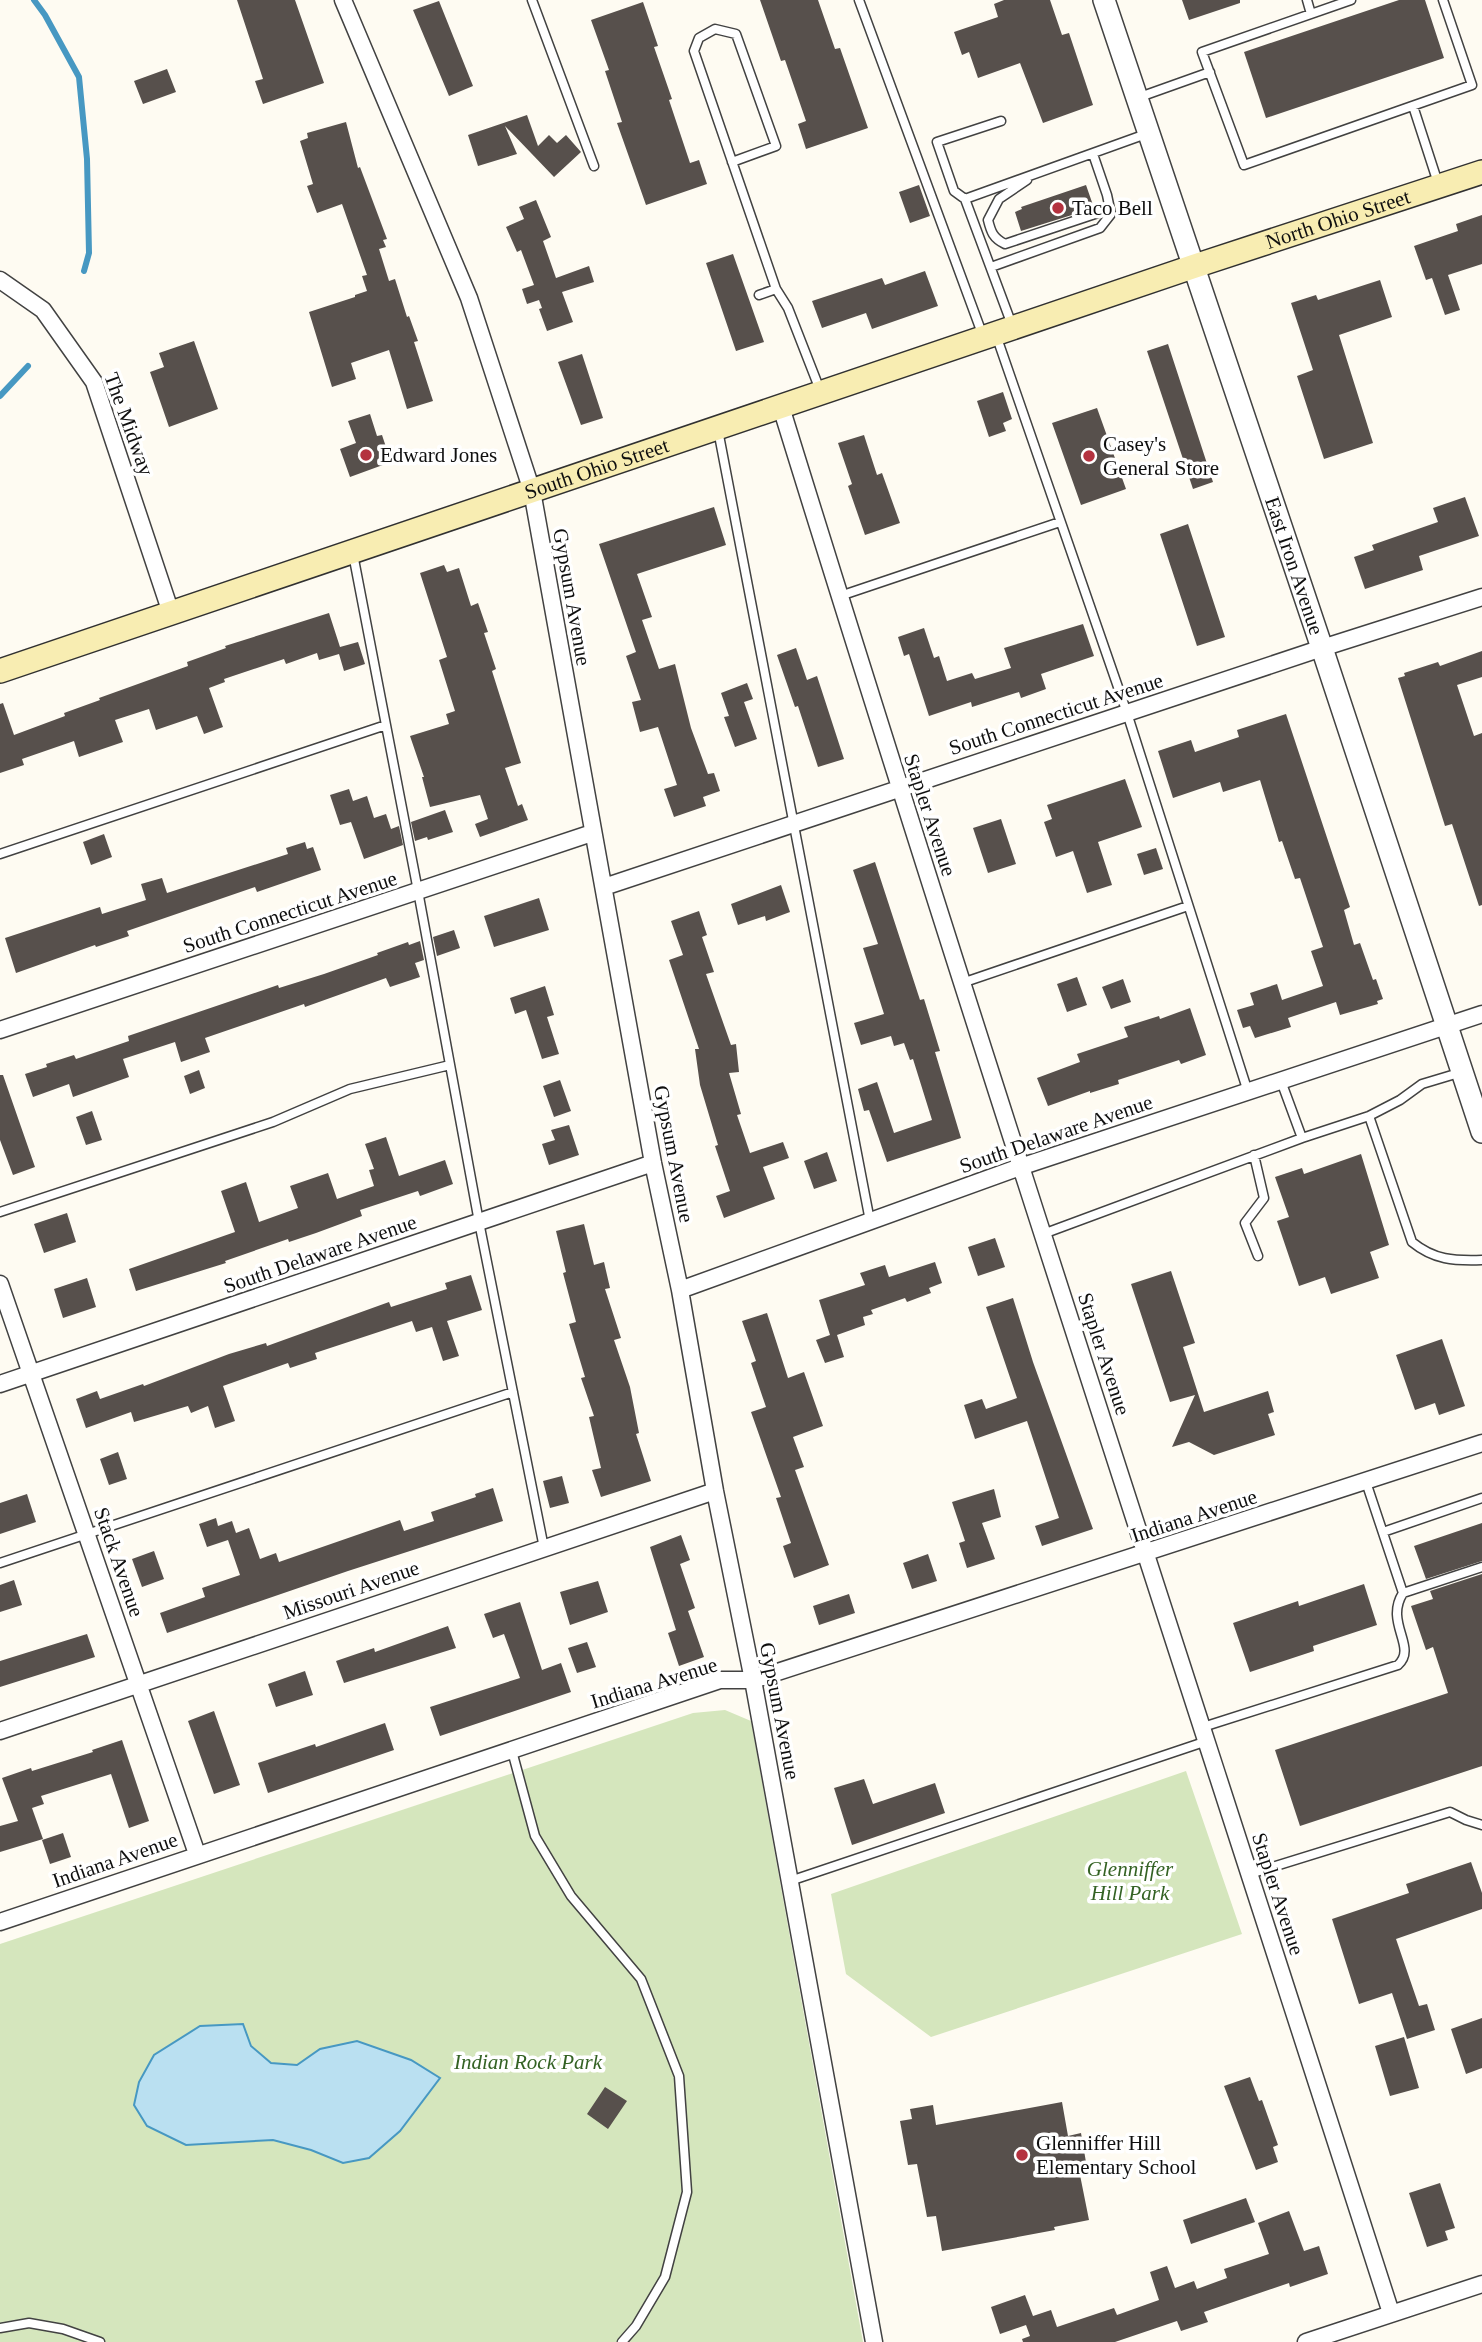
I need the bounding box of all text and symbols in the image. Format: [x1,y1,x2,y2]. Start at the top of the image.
street label: North Ohio Street [1262,184,1413,254]
place label: Taco Bell [1072,196,1153,220]
marker: Taco Bell [1050,200,1066,216]
street label: The Midway [99,369,159,479]
place label: Casey's General Store [1103,432,1219,480]
street label: South Ohio Street [522,433,672,504]
place label: Edward Jones [380,443,497,467]
marker: Edward Jones [358,447,374,463]
marker: Casey's General Store [1081,448,1097,464]
street label: East Iron Avenue [1260,494,1329,638]
street label: Gypsum Avenue [548,526,596,668]
street label: South Connecticut Avenue [946,668,1166,760]
street label: Stapler Avenue [899,751,961,879]
street label: South Connecticut Avenue [180,866,400,958]
street label: Gypsum Avenue [649,1083,699,1225]
street label: South Delaware Avenue [956,1090,1156,1178]
street label: South Delaware Avenue [220,1210,420,1298]
street label: Stapler Avenue [1073,1290,1135,1418]
street label: Indiana Avenue [1128,1484,1260,1548]
street label: Stack Avenue [89,1504,149,1620]
street label: Missouri Avenue [280,1555,422,1625]
street label: Gypsum Avenue [755,1640,805,1782]
street label: Indiana Avenue [588,1652,720,1714]
street label: Indiana Avenue [49,1827,181,1893]
street label: Stapler Avenue [1247,1830,1309,1958]
park label: Glenniffer Hill Park [1087,1857,1174,1905]
park label: Indian Rock Park [453,2050,603,2074]
place label: Glenniffer Hill Elementary School [1036,2131,1197,2179]
marker: Glenniffer Hill Elementary School [1014,2147,1030,2163]

